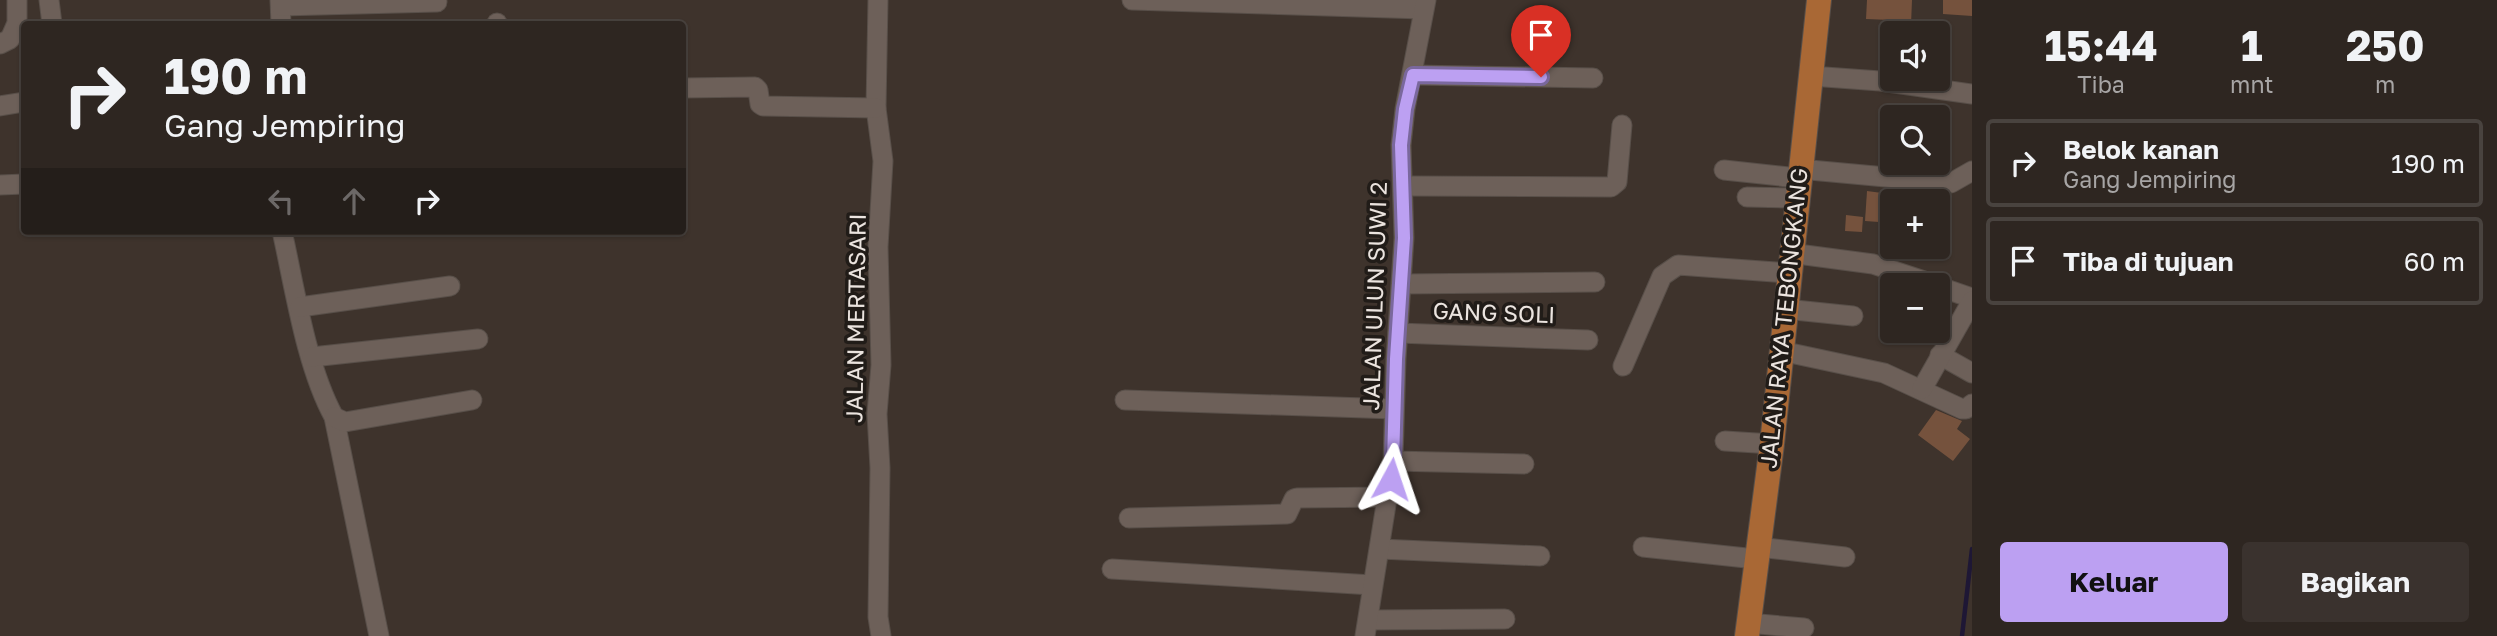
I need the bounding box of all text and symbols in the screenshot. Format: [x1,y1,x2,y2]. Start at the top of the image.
pin [1511,5,1571,77]
icon: arrive [1522,16,1560,54]
text: 15:44 [2044,20,2158,70]
text: 1 [2241,20,2263,70]
text: 250 [2346,20,2425,70]
map controls [1880,21,1950,343]
button: sound [1880,21,1950,91]
text: 190 m [164,46,307,105]
icon: right [49,49,140,140]
text: Tiba [2077,70,2125,98]
text: mnt [2230,70,2274,98]
text: m [2375,70,2395,98]
button: search [1880,105,1950,175]
text: Gang Jempiring [164,106,405,144]
text: Belok kanan [2063,134,2219,165]
icon: right [2004,144,2042,182]
text: 190 m [2391,148,2465,179]
text: Gang Jempiring [2063,165,2236,193]
street label: JALAN RAYA TEBONGKANG [1753,166,1813,470]
street label: JALAN ULUN SUWI 2 [1356,181,1392,411]
icon: left [262,182,300,220]
icon: ahead [335,182,373,220]
icon: right [408,182,446,220]
button: + [1880,189,1950,259]
street label: JALAN MERTASARI [839,213,871,423]
icon: arrive [2004,242,2042,280]
text: Tiba di tujuan [2063,246,2233,277]
text: 60 m [2404,246,2465,277]
button: − [1880,273,1950,343]
street label: GANG SOLI [1432,296,1556,328]
position arrow [1354,442,1428,516]
button: Keluar [2000,542,2228,622]
button: Bagikan [2242,542,2469,622]

